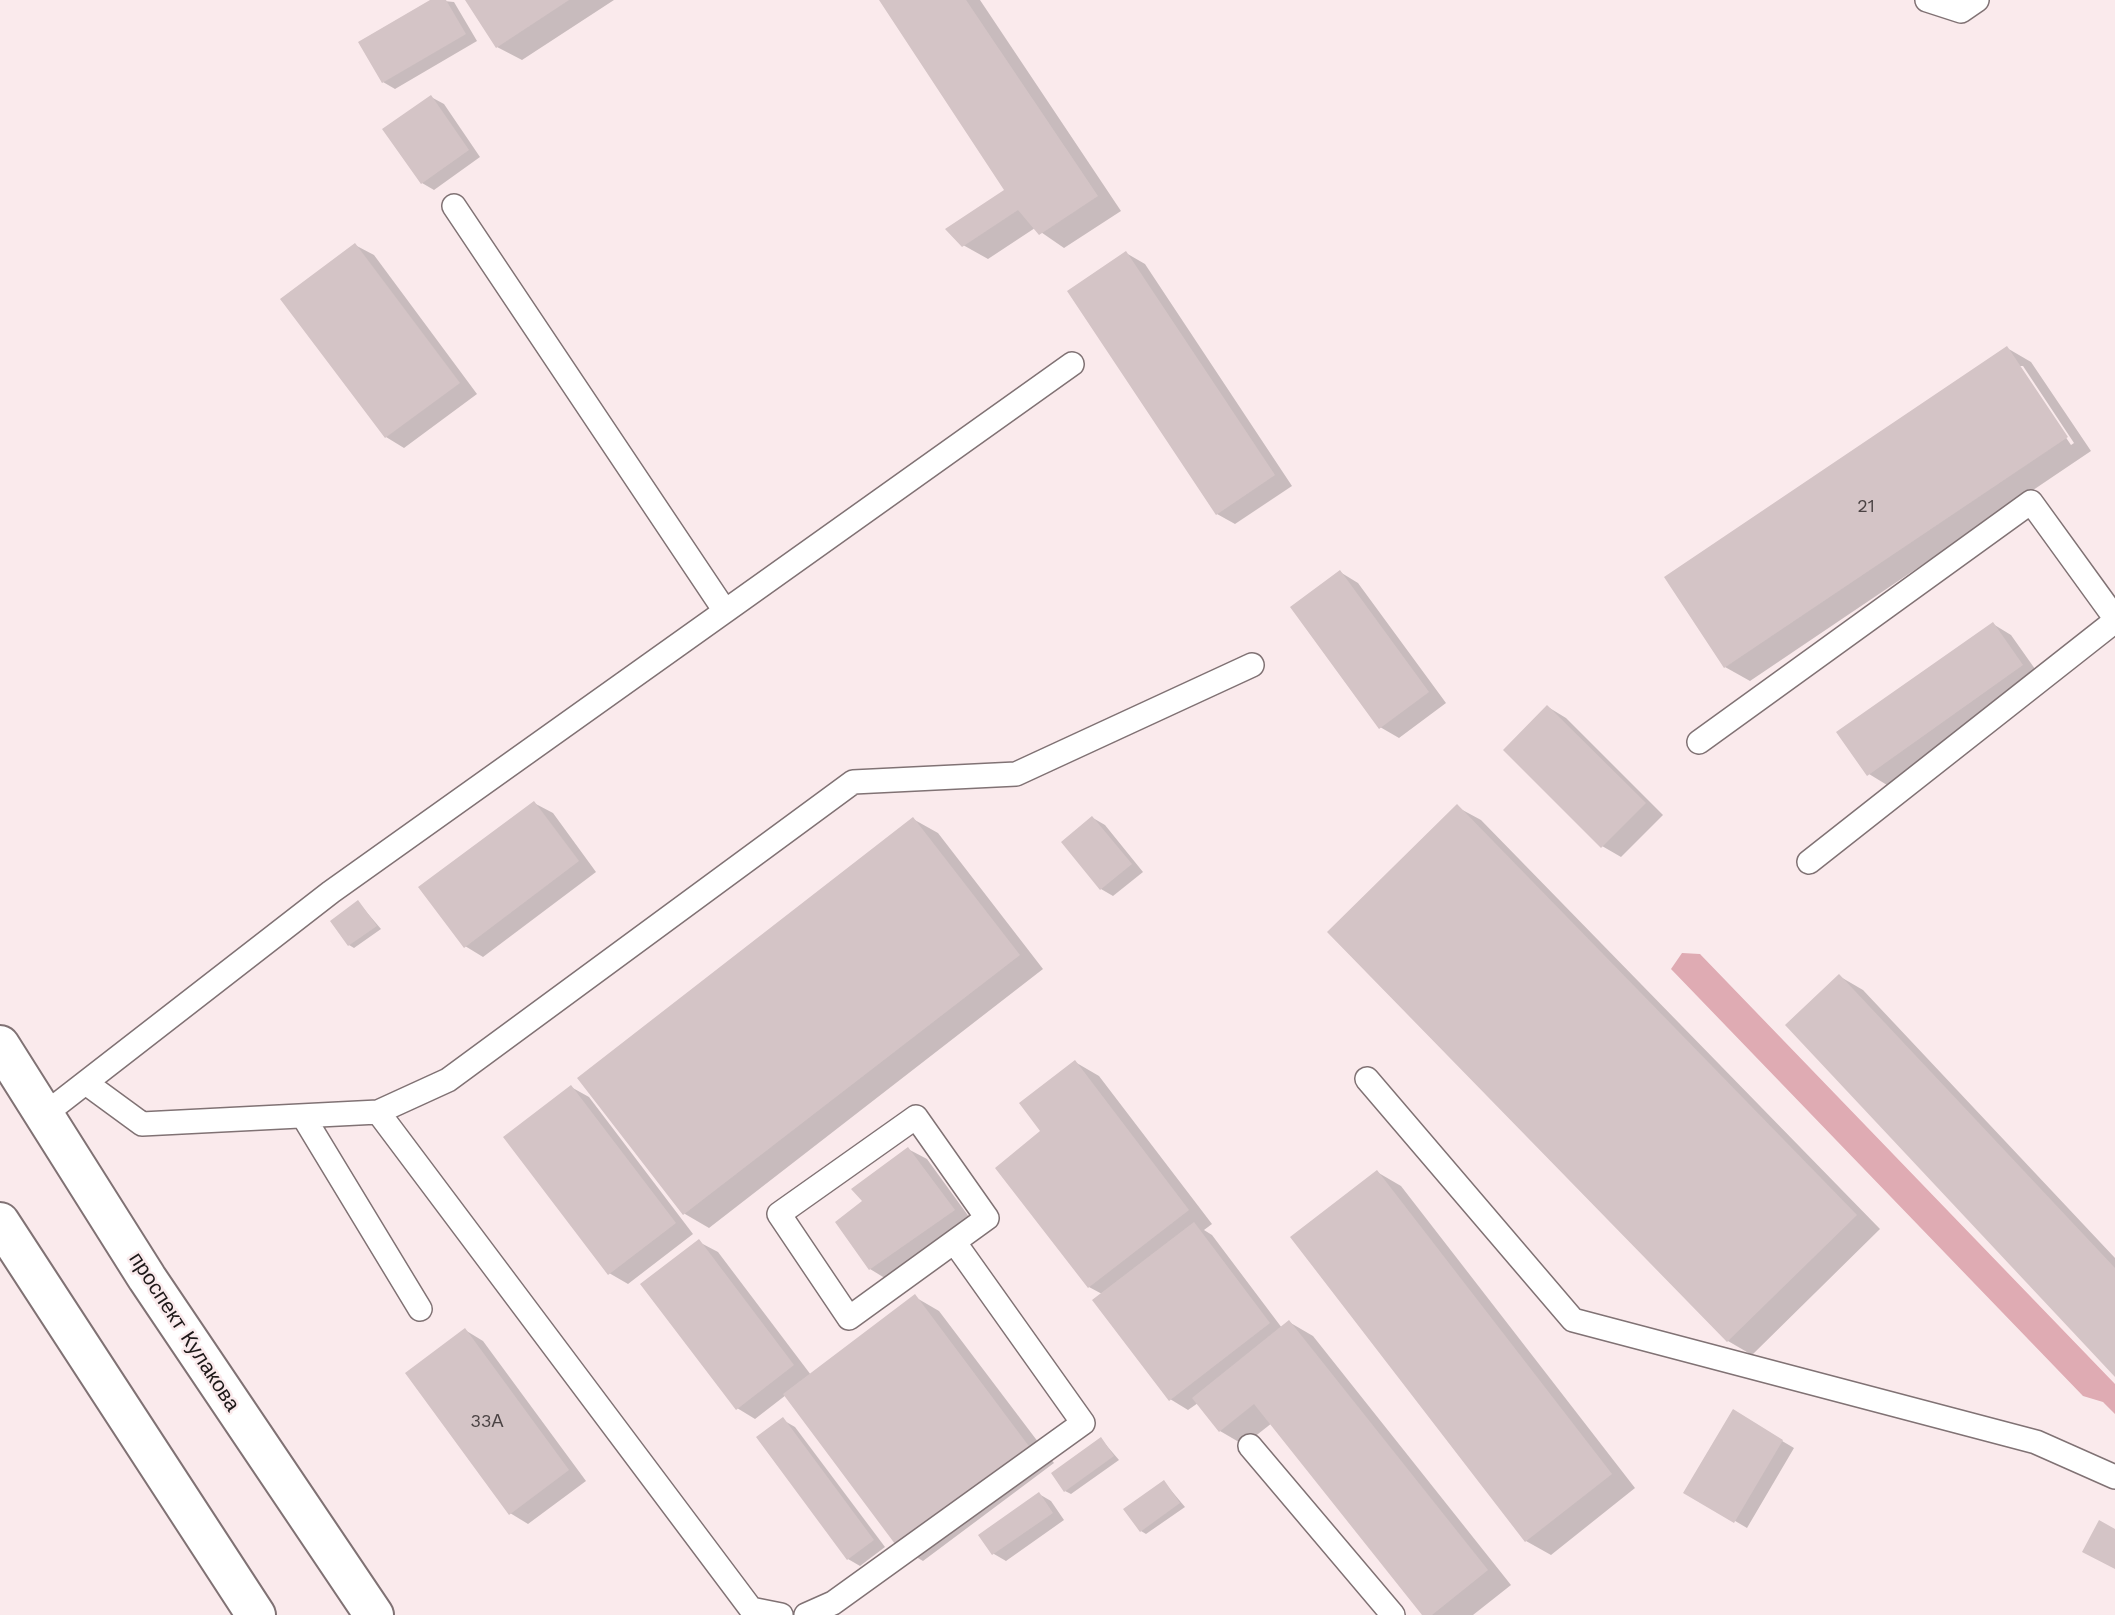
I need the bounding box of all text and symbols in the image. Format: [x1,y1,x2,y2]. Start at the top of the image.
house number: 21 [1857,496,1875,518]
street label: проспект Кулакова [123,1248,245,1416]
house number: 33А [471,1411,503,1433]

